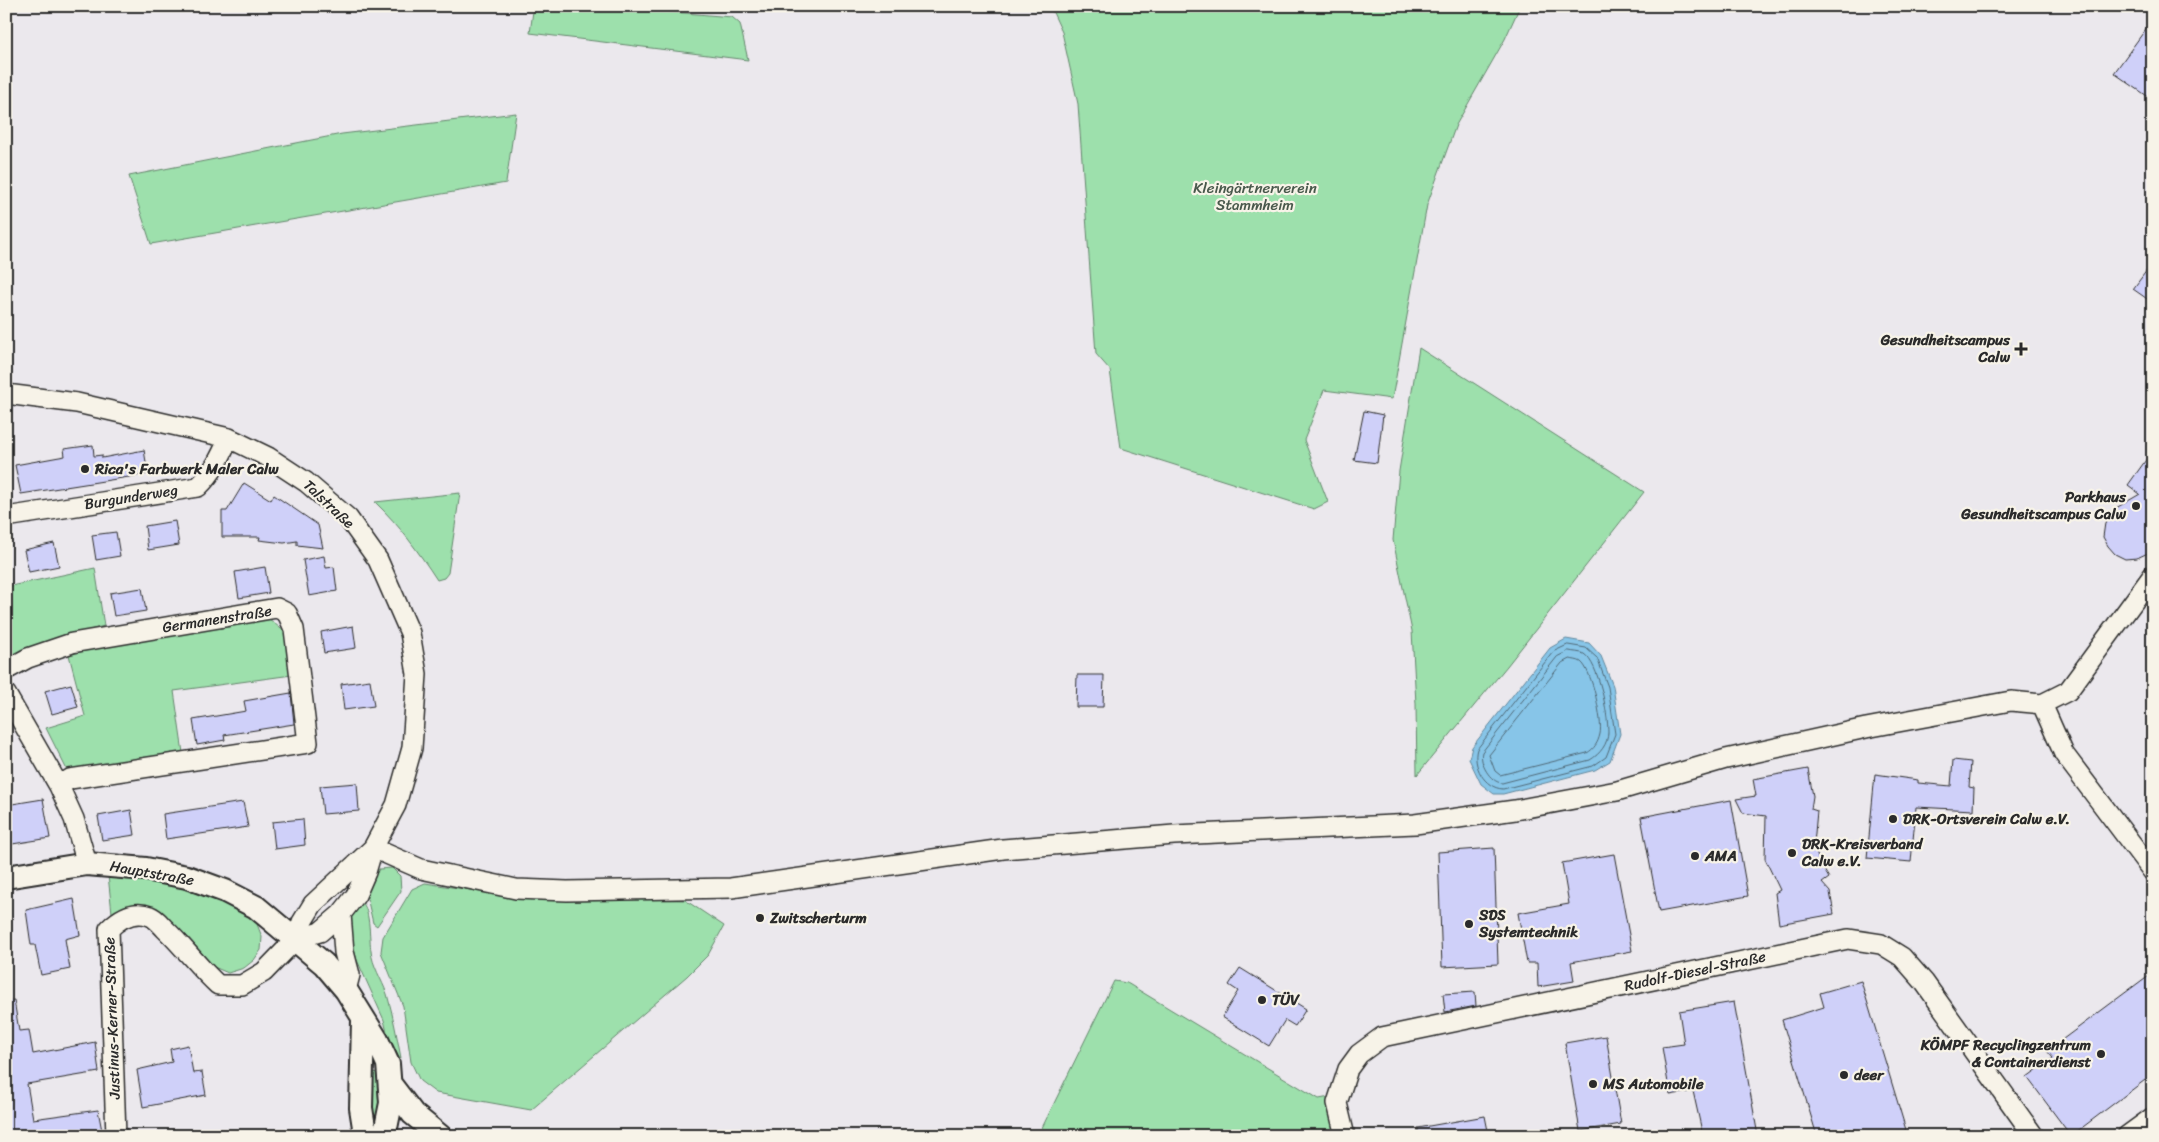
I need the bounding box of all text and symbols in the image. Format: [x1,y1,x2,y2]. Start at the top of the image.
park label: Kleingärtnerverein Stammheim [1193,175,1317,218]
place label: Gesundheitscampus Calw [1880,327,2011,370]
marker: Gesundheitscampus Calw [2014,342,2028,356]
place label: Rica's Farbwerk Maler Calw [94,456,279,482]
marker: Rica's Farbwerk Maler Calw [79,463,91,475]
street label: Talstraße [297,473,361,535]
street label: Burgunderweg [82,477,180,517]
place label: Parkhaus Gesundheitscampus Calw [1960,484,2127,527]
marker: Parkhaus Gesundheitscampus Calw [2130,500,2142,512]
street label: Germanenstraße [160,597,274,640]
place label: DRK-Ortsverein Calw e.V. [1903,806,2070,832]
marker: DRK-Ortsverein Calw e.V. [1887,813,1899,825]
place label: DRK-Kreisverband Calw e.V. [1801,831,1924,874]
place label: AMA [1704,843,1737,869]
marker: DRK-Kreisverband Calw e.V. [1786,847,1798,859]
marker: AMA [1689,850,1701,862]
street label: Hauptstraße [108,853,196,893]
place label: SDS Systemtechnik [1478,902,1578,945]
place label: Zwitscherturm [769,905,867,931]
marker: Zwitscherturm [754,912,766,924]
marker: SDS Systemtechnik [1463,918,1475,930]
street label: Justinus-Kerner-Straße [96,936,128,1101]
street label: Rudolf-Diesel-Straße [1622,943,1769,999]
place label: TÜV [1272,987,1300,1013]
marker: TÜV [1256,994,1268,1006]
place label: KÖMPF Recyclingzentrum & Containerdienst [1920,1032,2091,1075]
marker: KÖMPF Recyclingzentrum & Containerdienst [2095,1048,2107,1060]
place label: deer [1854,1062,1885,1088]
marker: deer [1838,1069,1850,1081]
place label: MS Automobile [1602,1071,1704,1097]
marker: MS Automobile [1587,1078,1599,1090]

